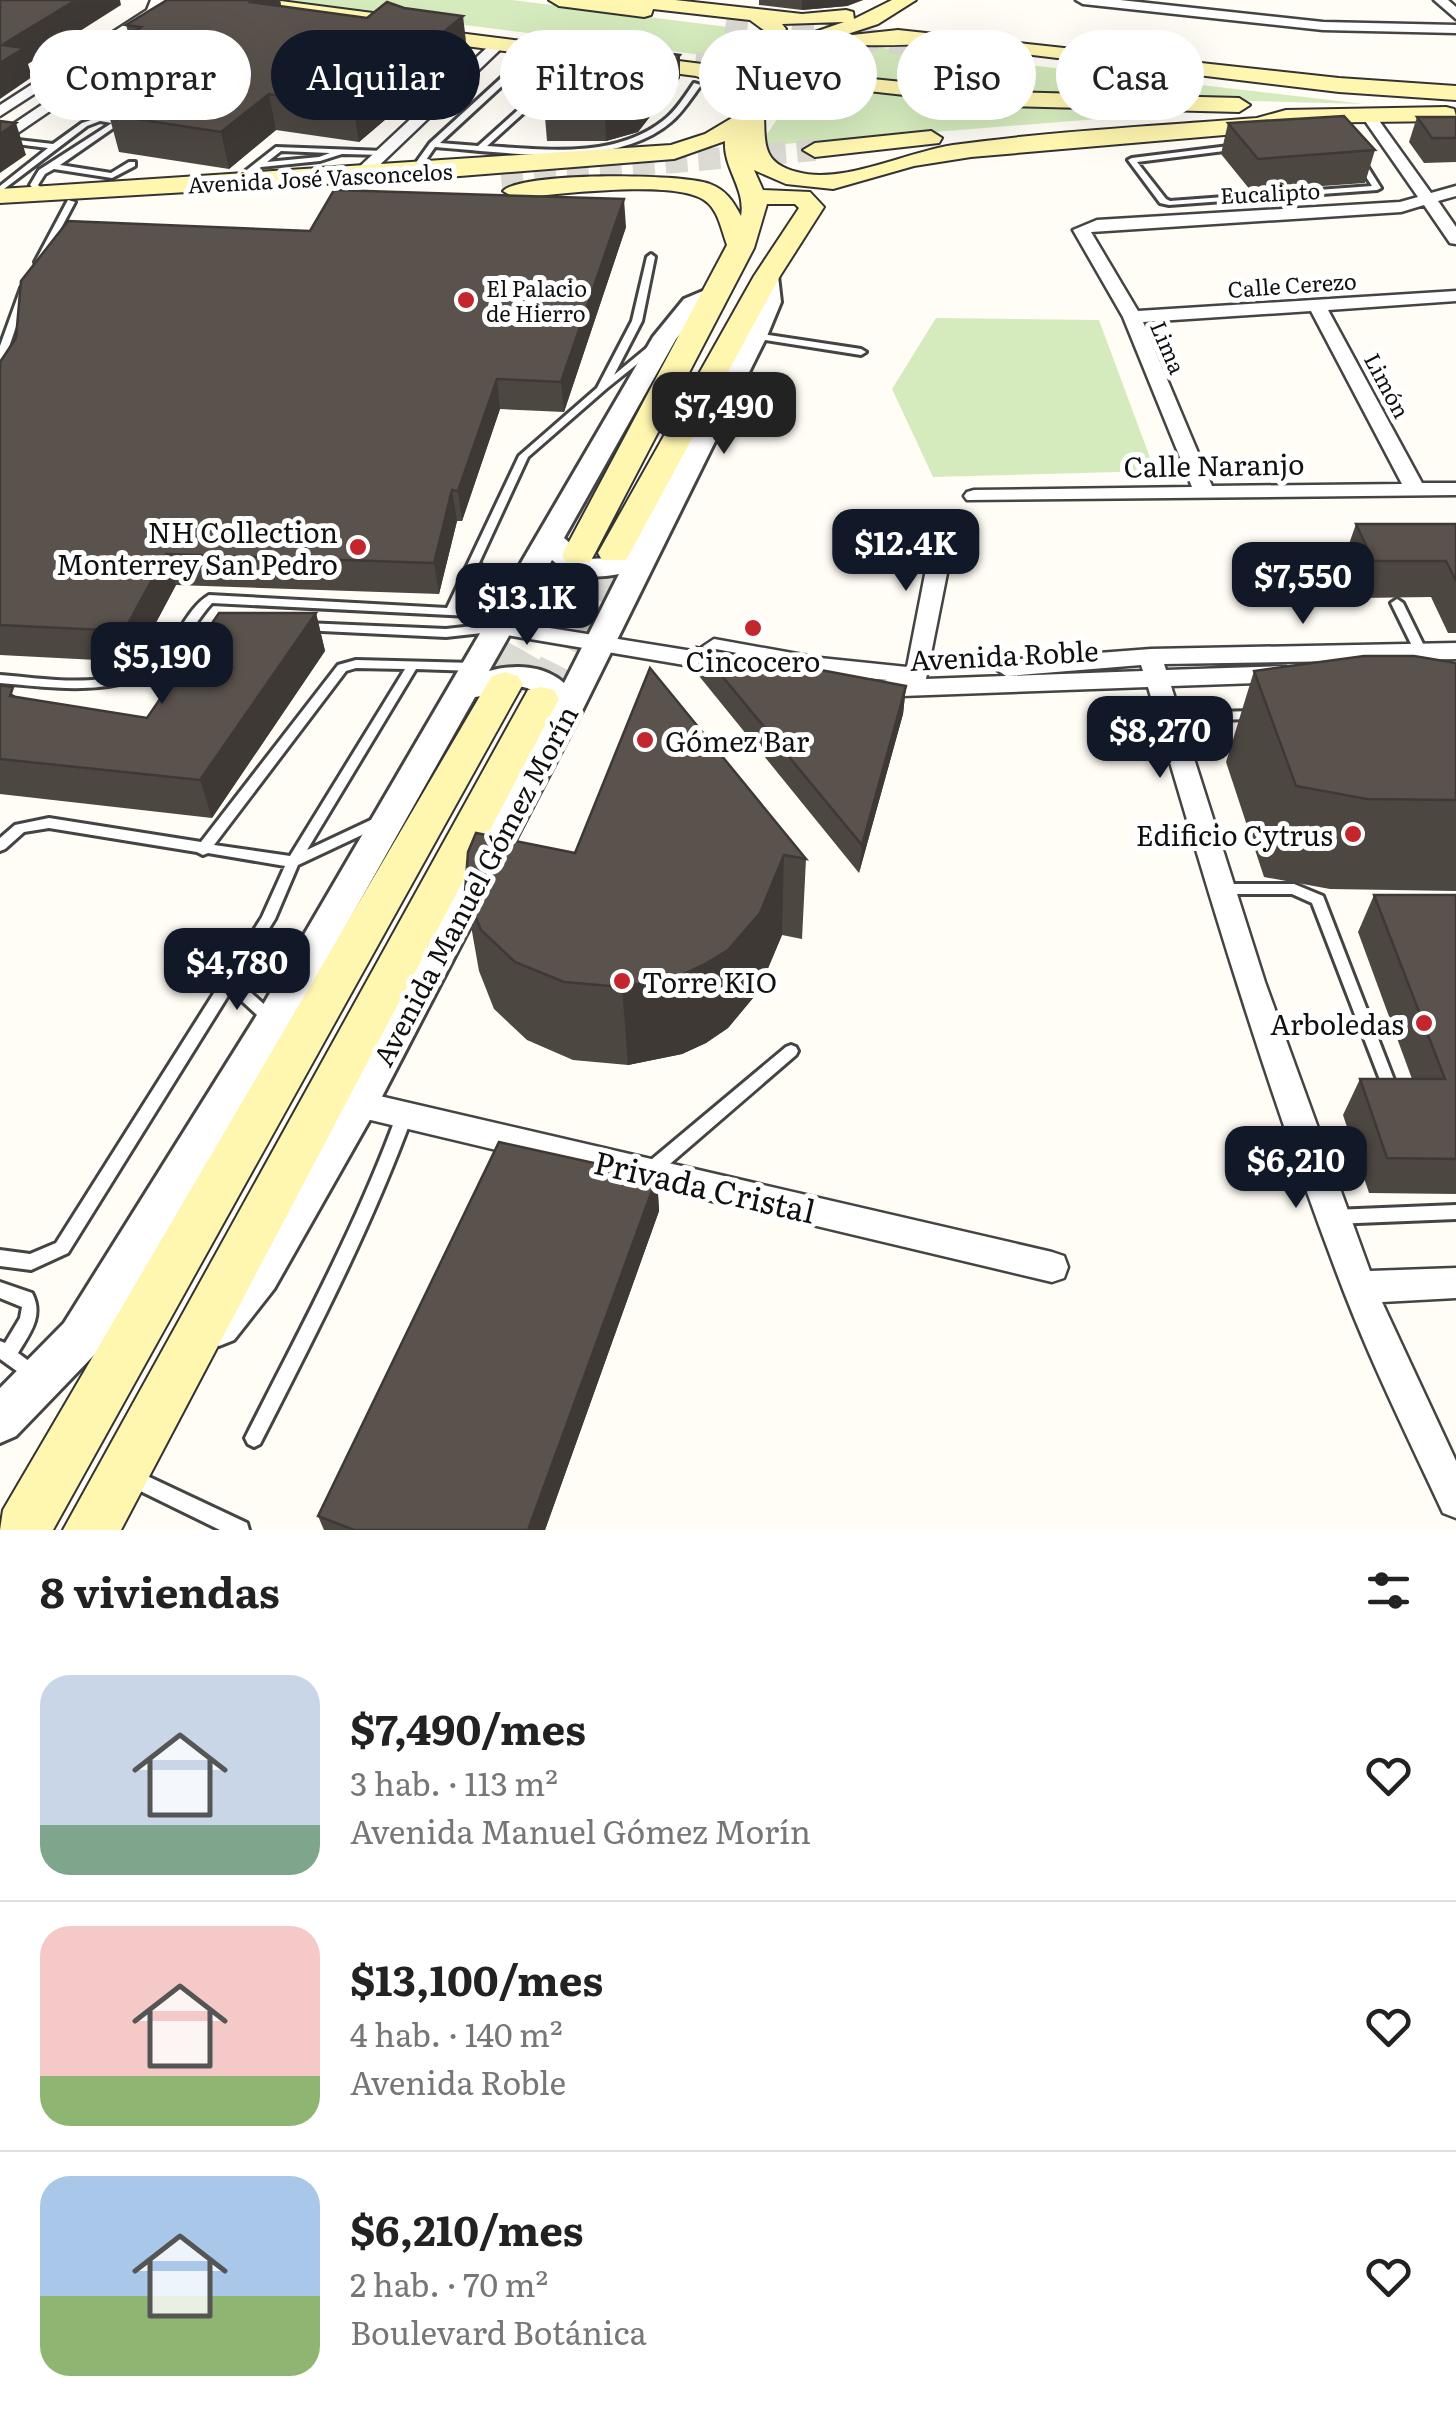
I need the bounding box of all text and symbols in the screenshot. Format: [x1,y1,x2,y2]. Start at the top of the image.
chip: Comprar [30,30,251,120]
chip: Alquilar [271,30,480,120]
chip: Filtros [500,30,679,120]
chip: Nuevo [699,30,877,120]
chip: Piso [897,30,1036,120]
chip: Casa [1056,30,1204,120]
street label: Avenida José Vasconcelos [187,154,453,200]
street label: Eucalipto [1219,173,1321,211]
street label: Calle Cerezo [1226,263,1358,305]
place label: El Palacio de Hierro [486,271,587,329]
marker: El Palacio de Hierro [455,289,477,311]
street label: Lima [1143,315,1195,379]
street label: Limón [1357,346,1419,424]
pin: $7,490 [643,372,805,457]
text: $7,490 [674,380,774,428]
street label: Calle Naranjo [1123,441,1305,487]
pin: $12.4K [825,509,987,594]
place label: NH Collection Monterrey San Pedro [56,510,338,584]
text: $12.4K [854,517,958,565]
marker: NH Collection Monterrey San Pedro [347,536,369,558]
pin: $7,550 [1222,542,1384,627]
text: $7,550 [1254,550,1352,598]
pin: $13.1K [446,563,608,648]
text: $13.1K [477,571,577,619]
marker: Cincocero [742,617,764,639]
pin: $5,190 [81,622,243,707]
street label: Avenida Roble [908,628,1100,680]
text: $5,190 [113,630,211,678]
place label: Cincocero [686,639,820,681]
pin: $8,270 [1079,696,1241,781]
street label: Avenida Manuel Gómez Morín [361,697,587,1073]
text: $8,270 [1109,704,1211,752]
place label: Gómez Bar [665,719,810,761]
marker: Gómez Bar [634,729,656,751]
place label: Edificio Cytrus [1136,813,1333,855]
marker: Edificio Cytrus [1342,823,1364,845]
pin: $4,780 [156,928,318,1013]
text: $4,780 [186,936,288,984]
place label: Torre KIO [642,960,777,1002]
marker: Torre KIO [611,970,633,992]
place label: Arboledas [1270,1002,1404,1044]
marker: Arboledas [1413,1012,1435,1034]
pin: $6,210 [1215,1126,1377,1211]
text: $6,210 [1247,1134,1345,1182]
street label: Privada Cristal [590,1136,820,1234]
text: 8 viviendas [40,1559,280,1621]
icon: filters [1361,1563,1416,1618]
text: $7,490/mes [350,1696,586,1758]
icon: home [120,1715,240,1835]
icon: heart [1361,1748,1416,1803]
text: 3 hab. · 113 m² [350,1758,558,1806]
text: Avenida Manuel Gómez Morín [350,1806,811,1854]
text: $13,100/mes [350,1947,603,2009]
icon: home [120,1966,240,2086]
icon: heart [1361,1999,1416,2054]
text: 4 hab. · 140 m² [350,2009,563,2057]
text: Avenida Roble [350,2057,566,2105]
text: $6,210/mes [350,2197,584,2259]
icon: home [120,2216,240,2336]
icon: heart [1361,2249,1416,2304]
text: 2 hab. · 70 m² [350,2259,548,2307]
text: Boulevard Botánica [350,2307,647,2355]

